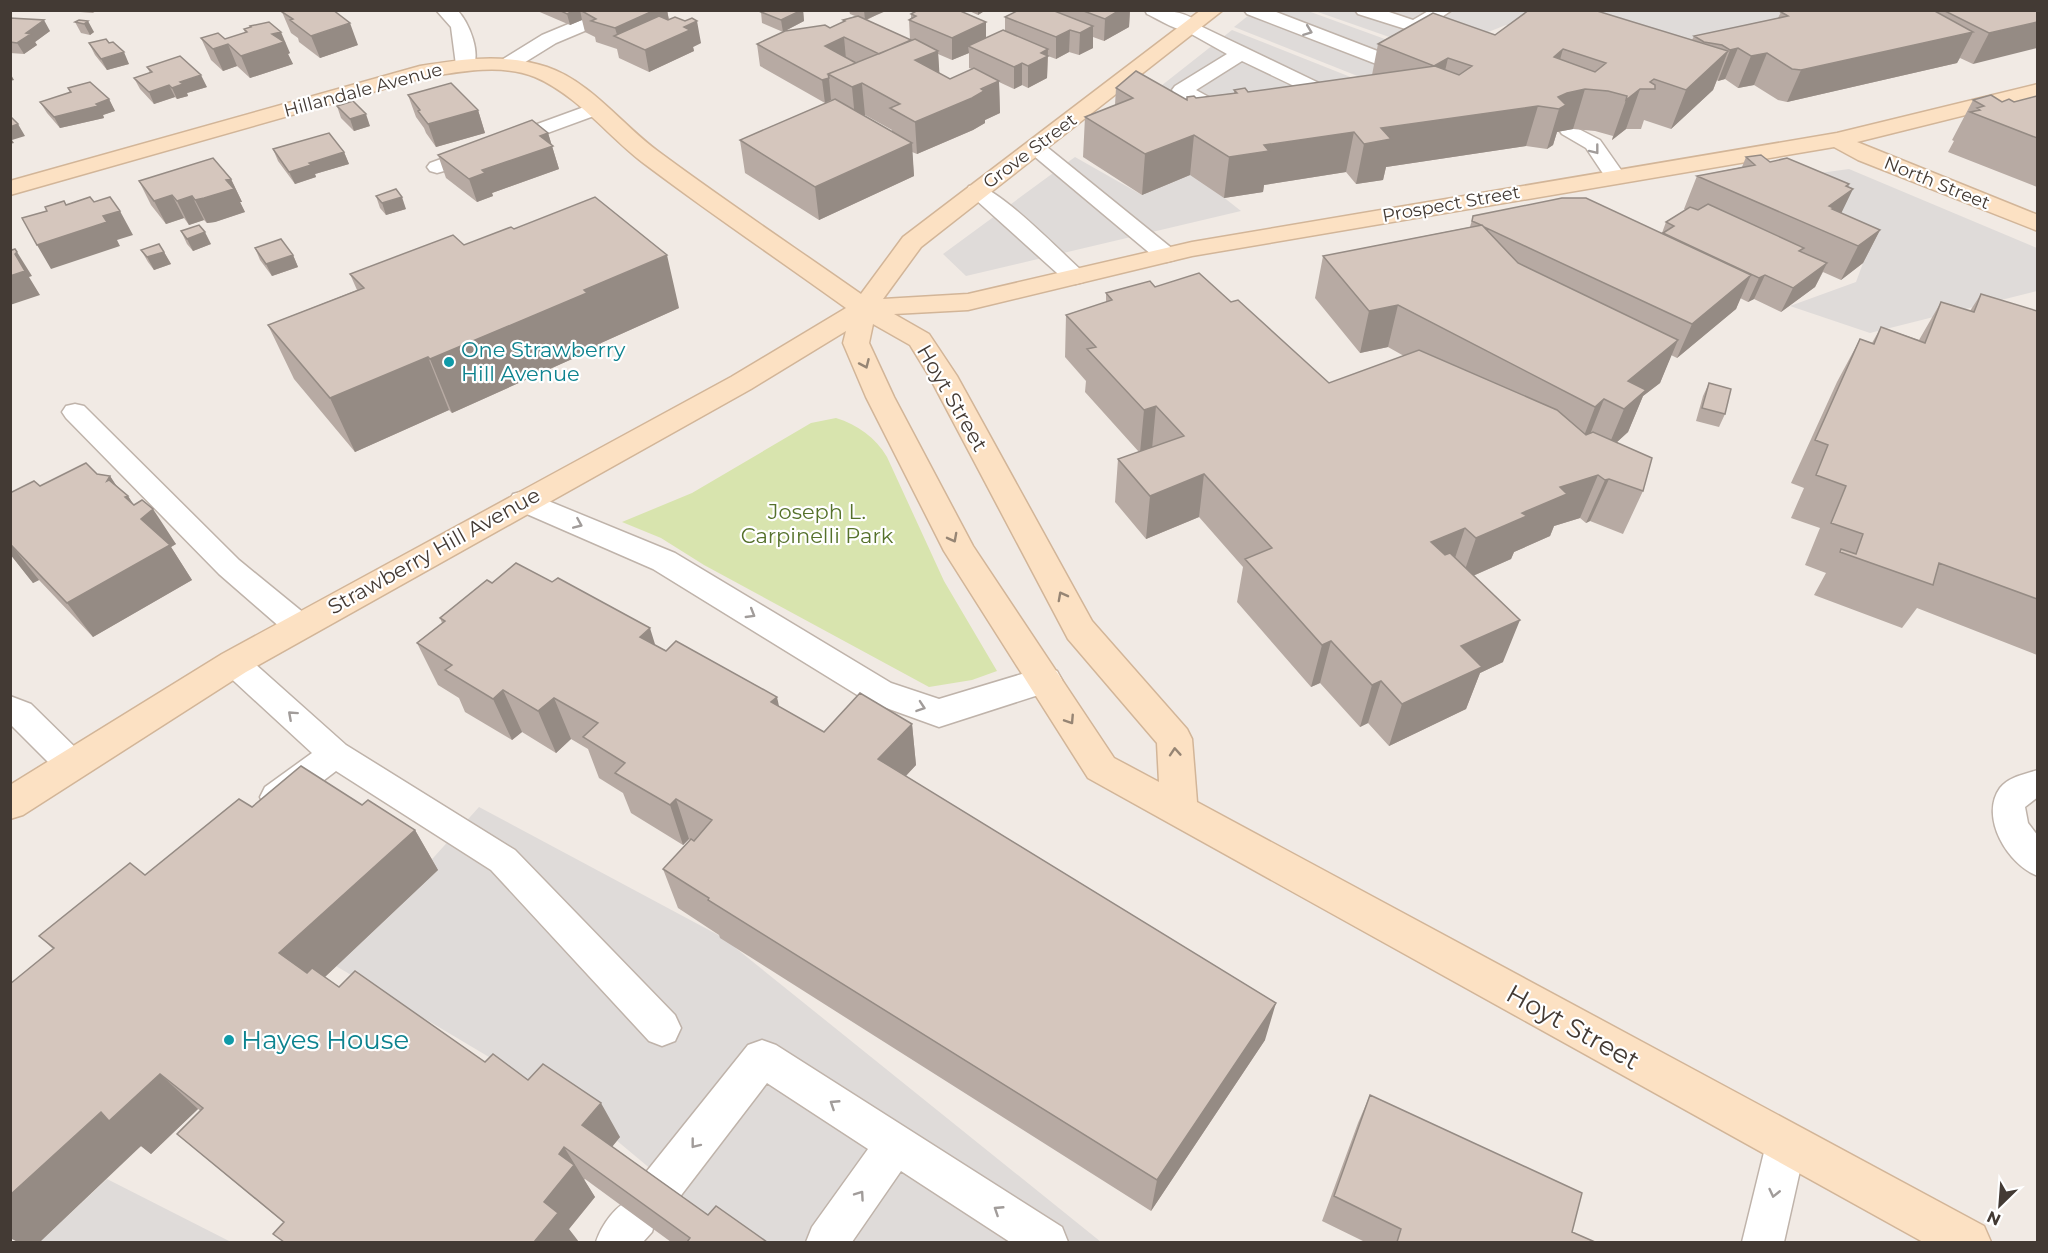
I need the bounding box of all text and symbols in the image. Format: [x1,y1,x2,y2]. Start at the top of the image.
one-way arrow [1301,24,1312,36]
street label: Hillandale Avenue [281,58,445,122]
street label: Grove Street [979,109,1081,193]
one-way arrow [1588,143,1599,154]
street label: North Street [1881,152,1993,214]
street label: Prospect Street [1380,181,1522,227]
place label: One Strawberry Hill Avenue [461,337,626,386]
street label: Hoyt Street [912,340,993,456]
marker: One Strawberry Hill Avenue [442,355,456,369]
one-way arrow [858,357,870,368]
street label: Strawberry Hill Avenue [323,482,544,619]
park label: Joseph L. Carpinelli Park [741,499,894,548]
one-way arrow [572,517,583,529]
one-way arrow [946,531,957,542]
one-way arrow [1058,592,1069,603]
one-way arrow [745,606,755,618]
one-way arrow [915,699,926,712]
one-way arrow [288,711,299,722]
one-way arrow [1063,713,1074,724]
one-way arrow [1169,747,1182,756]
street label: Hoyt Street [1501,977,1645,1077]
place label: Hayes House [241,1024,409,1056]
marker: Hayes House [222,1033,236,1047]
one-way arrow [830,1100,840,1112]
one-way arrow [691,1137,702,1148]
north arrow [1970,1175,2030,1235]
one-way arrow [1769,1188,1782,1198]
one-way arrow [853,1190,864,1201]
one-way arrow [994,1206,1004,1218]
text: N [1984,1207,2004,1229]

